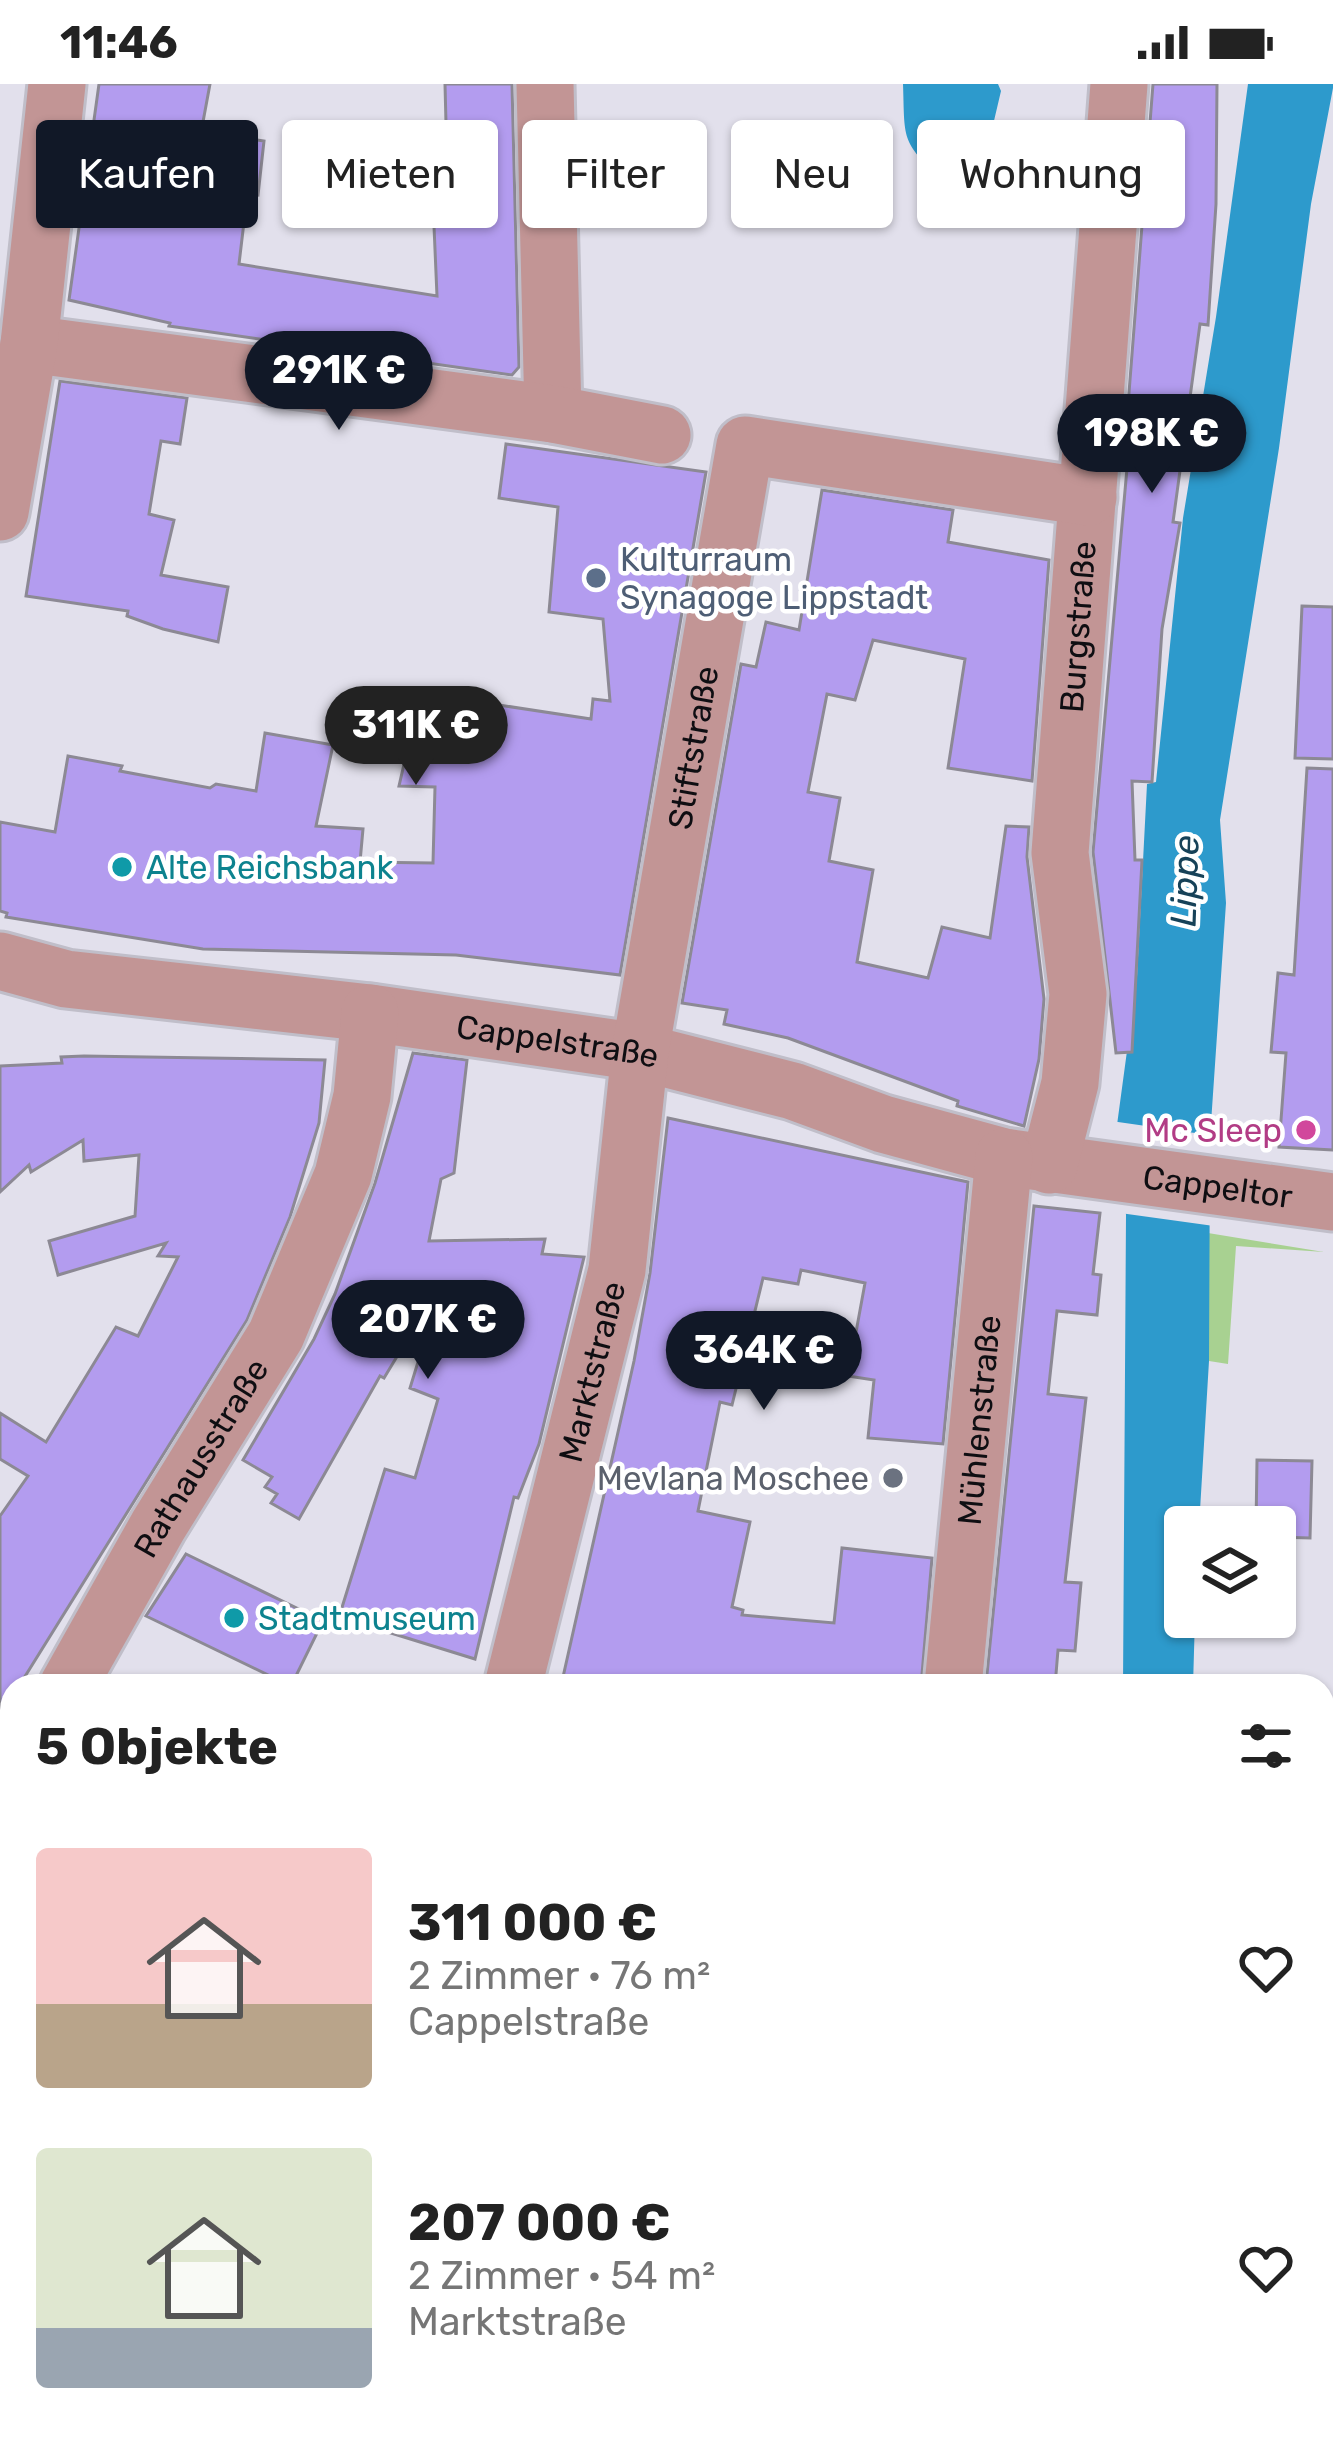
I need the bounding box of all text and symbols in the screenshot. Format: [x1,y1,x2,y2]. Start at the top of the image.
text: 11:46 [60,16,178,69]
chip: Kaufen [36,120,258,228]
chip: Mieten [282,120,498,228]
chip: Filter [522,120,707,228]
chip: Neu [731,120,893,228]
chip: Wohnung [917,120,1185,228]
pin: 291K € [241,331,437,433]
text: 291K € [272,347,406,393]
pin: 198K € [1054,394,1250,496]
text: 198K € [1084,410,1220,456]
place label: Kulturraum Synagoge Lippstadt [620,540,928,617]
street label: Burgstraße [1052,540,1104,714]
marker: Kulturraum Synagoge Lippstadt [583,565,609,591]
street label: Stiftstraße [660,663,726,832]
pin: 311K € [318,686,514,788]
text: 311K € [352,702,480,748]
water label: Lippe [1161,834,1208,928]
place label: Alte Reichsbank [146,848,394,887]
marker: Alte Reichsbank [109,854,135,880]
street label: Cappelstraße [454,1007,663,1076]
place label: Mc Sleep [1144,1111,1282,1150]
marker: Mc Sleep [1293,1117,1319,1143]
street label: Cappeltor [1140,1157,1295,1216]
street label: Marktstraße [551,1277,633,1466]
pin: 207K € [330,1280,526,1382]
text: 207K € [359,1296,497,1342]
pin: 364K € [666,1311,862,1413]
street label: Mühlenstraße [950,1313,1009,1527]
text: 364K € [693,1327,835,1373]
street label: Rathausstraße [126,1352,277,1564]
place label: Mevlana Moschee [597,1459,869,1498]
marker: Mevlana Moschee [880,1465,906,1491]
map controls [1164,1506,1296,1638]
button: layers [1164,1506,1296,1638]
place label: Stadtmuseum [258,1599,476,1638]
marker: Stadtmuseum [221,1605,247,1631]
icon: filters [1233,1713,1299,1779]
text: 5 Objekte [36,1716,278,1777]
text: 311 000 € [408,1892,657,1953]
icon: home [132,1896,276,2040]
icon: heart [1233,1935,1299,2001]
text: 2 Zimmer · 76 m² [408,1953,710,1999]
text: Cappelstraße [408,1999,649,2045]
text: 207 000 € [408,2192,671,2253]
icon: home [132,2196,276,2340]
icon: heart [1233,2235,1299,2301]
text: 2 Zimmer · 54 m² [408,2253,715,2299]
text: Marktstraße [408,2299,627,2345]

